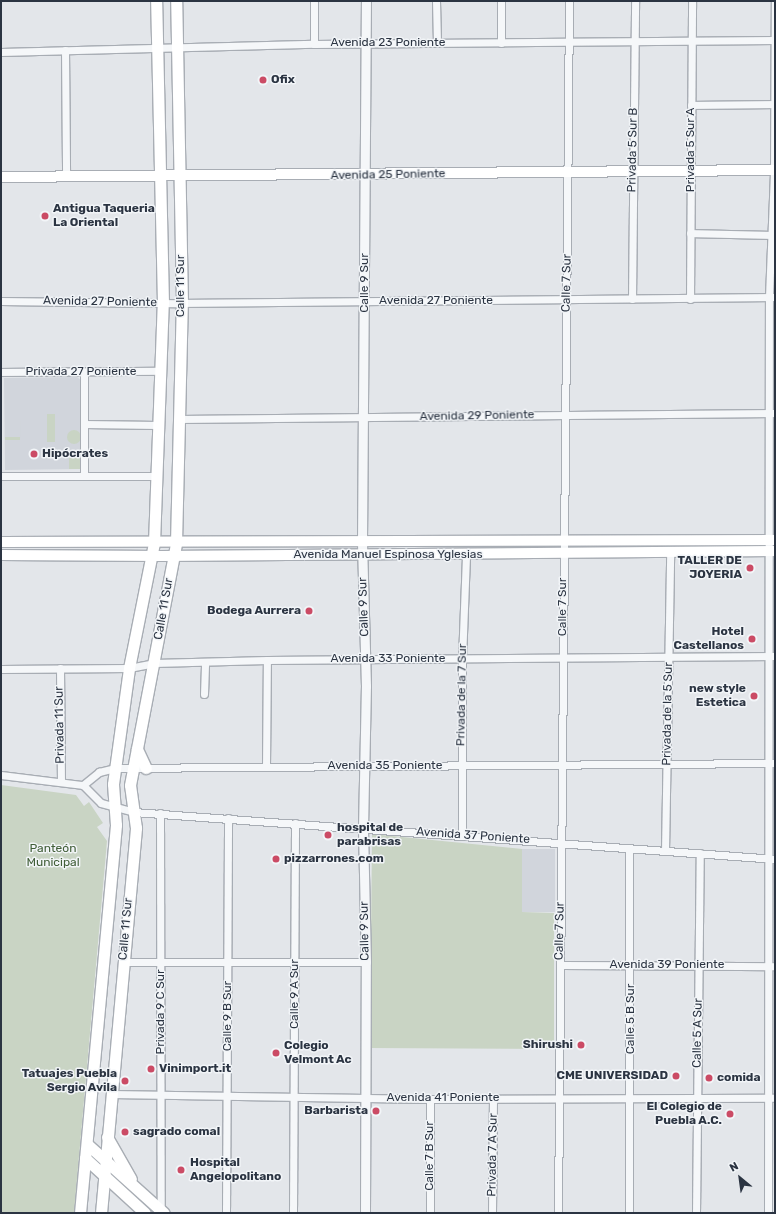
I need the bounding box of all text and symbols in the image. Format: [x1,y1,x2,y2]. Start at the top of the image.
street label: Avenida 23 Poniente [331,36,445,50]
place label: Ofix [271,73,295,87]
marker: Ofix [258,75,268,85]
street label: Privada 5 Sur B [625,107,641,193]
street label: Privada 5 Sur A [684,107,698,193]
street label: Avenida 25 Poniente [330,167,446,183]
place label: Antigua Taqueria La Oriental [53,202,155,230]
marker: Antigua Taqueria La Oriental [40,211,50,221]
street label: Calle 9 Sur [358,253,372,313]
street label: Calle 7 Sur [559,254,575,312]
street label: Calle 11 Sur [174,255,188,317]
street label: Avenida 27 Poniente [43,294,157,310]
street label: Avenida 27 Poniente [379,294,493,308]
street label: Privada 27 Poniente [25,365,137,379]
street label: Avenida 29 Poniente [419,408,535,424]
place label: Hipócrates [42,447,108,461]
marker: Hipócrates [29,449,39,459]
street label: Avenida Manuel Espinosa Yglesias [293,548,483,562]
place label: TALLER DE JOYERIA [678,554,742,582]
marker: TALLER DE JOYERIA [745,563,755,573]
street label: Calle 11 Sur [151,577,177,641]
street label: Calle 9 Sur [356,577,372,637]
street label: Calle 7 Sur [556,578,570,636]
place label: Bodega Aurrera [207,604,301,618]
marker: Bodega Aurrera [304,606,314,616]
place label: Hotel Castellanos [674,625,744,653]
marker: Hotel Castellanos [747,634,757,644]
street label: Privada de la 7 Sur [454,644,470,746]
street label: Avenida 33 Poniente [330,652,446,666]
street label: Privada de la 5 Sur [660,662,676,766]
place label: new style Estetica [689,682,746,710]
street label: Privada 11 Sur [52,686,68,764]
marker: new style Estetica [749,691,759,701]
street label: Avenida 35 Poniente [328,759,442,773]
place label: hospital de parabrisas [337,821,403,849]
street label: Avenida 37 Poniente [416,825,530,847]
marker: hospital de parabrisas [322,829,334,841]
park label: Panteón Municipal [26,842,80,870]
place label: pizzarrones.com [284,852,384,866]
marker: pizzarrones.com [271,854,281,864]
street label: Calle 11 Sur [116,897,136,961]
street label: Calle 9 Sur [357,901,373,961]
street label: Calle 7 Sur [552,902,568,960]
street label: Avenida 39 Poniente [610,958,724,972]
street label: Calle 9 A Sur [288,959,302,1029]
street label: Privada 9 C Sur [154,969,168,1055]
street label: Calle 9 B Sur [221,981,235,1051]
street label: Calle 5 B Sur [624,984,638,1054]
street label: Calle 5 A Sur [690,998,706,1068]
place label: Shirushi [523,1038,573,1052]
place label: Colegio Velmont Ac [284,1039,352,1067]
marker: Shirushi [576,1040,586,1050]
marker: Colegio Velmont Ac [271,1048,281,1058]
place label: Vinimport.it [159,1062,231,1076]
marker: Vinimport.it [146,1064,156,1074]
place label: Tatuajes Puebla Sergio Avila [22,1067,117,1095]
place label: CME UNIVERSIDAD [556,1069,668,1083]
marker: CME UNIVERSIDAD [671,1071,681,1081]
place label: comida [717,1071,760,1085]
marker: comida [704,1073,714,1083]
marker: Tatuajes Puebla Sergio Avila [120,1076,130,1086]
street label: Avenida 41 Poniente [387,1091,499,1105]
place label: El Colegio de Puebla A.C. [646,1100,722,1128]
place label: Barbarista [304,1104,368,1118]
marker: Barbarista [371,1106,381,1116]
marker: El Colegio de Puebla A.C. [725,1109,735,1119]
street label: Privada 7 A Sur [485,1113,501,1197]
street label: Calle 7 B Sur [423,1121,437,1191]
place label: sagrado comal [133,1125,220,1139]
marker: sagrado comal [120,1127,130,1137]
place label: Hospital Angelopolitano [190,1156,281,1184]
north arrow [720,1158,760,1198]
text: N [727,1159,741,1175]
marker: Hospital Angelopolitano [175,1164,187,1176]

